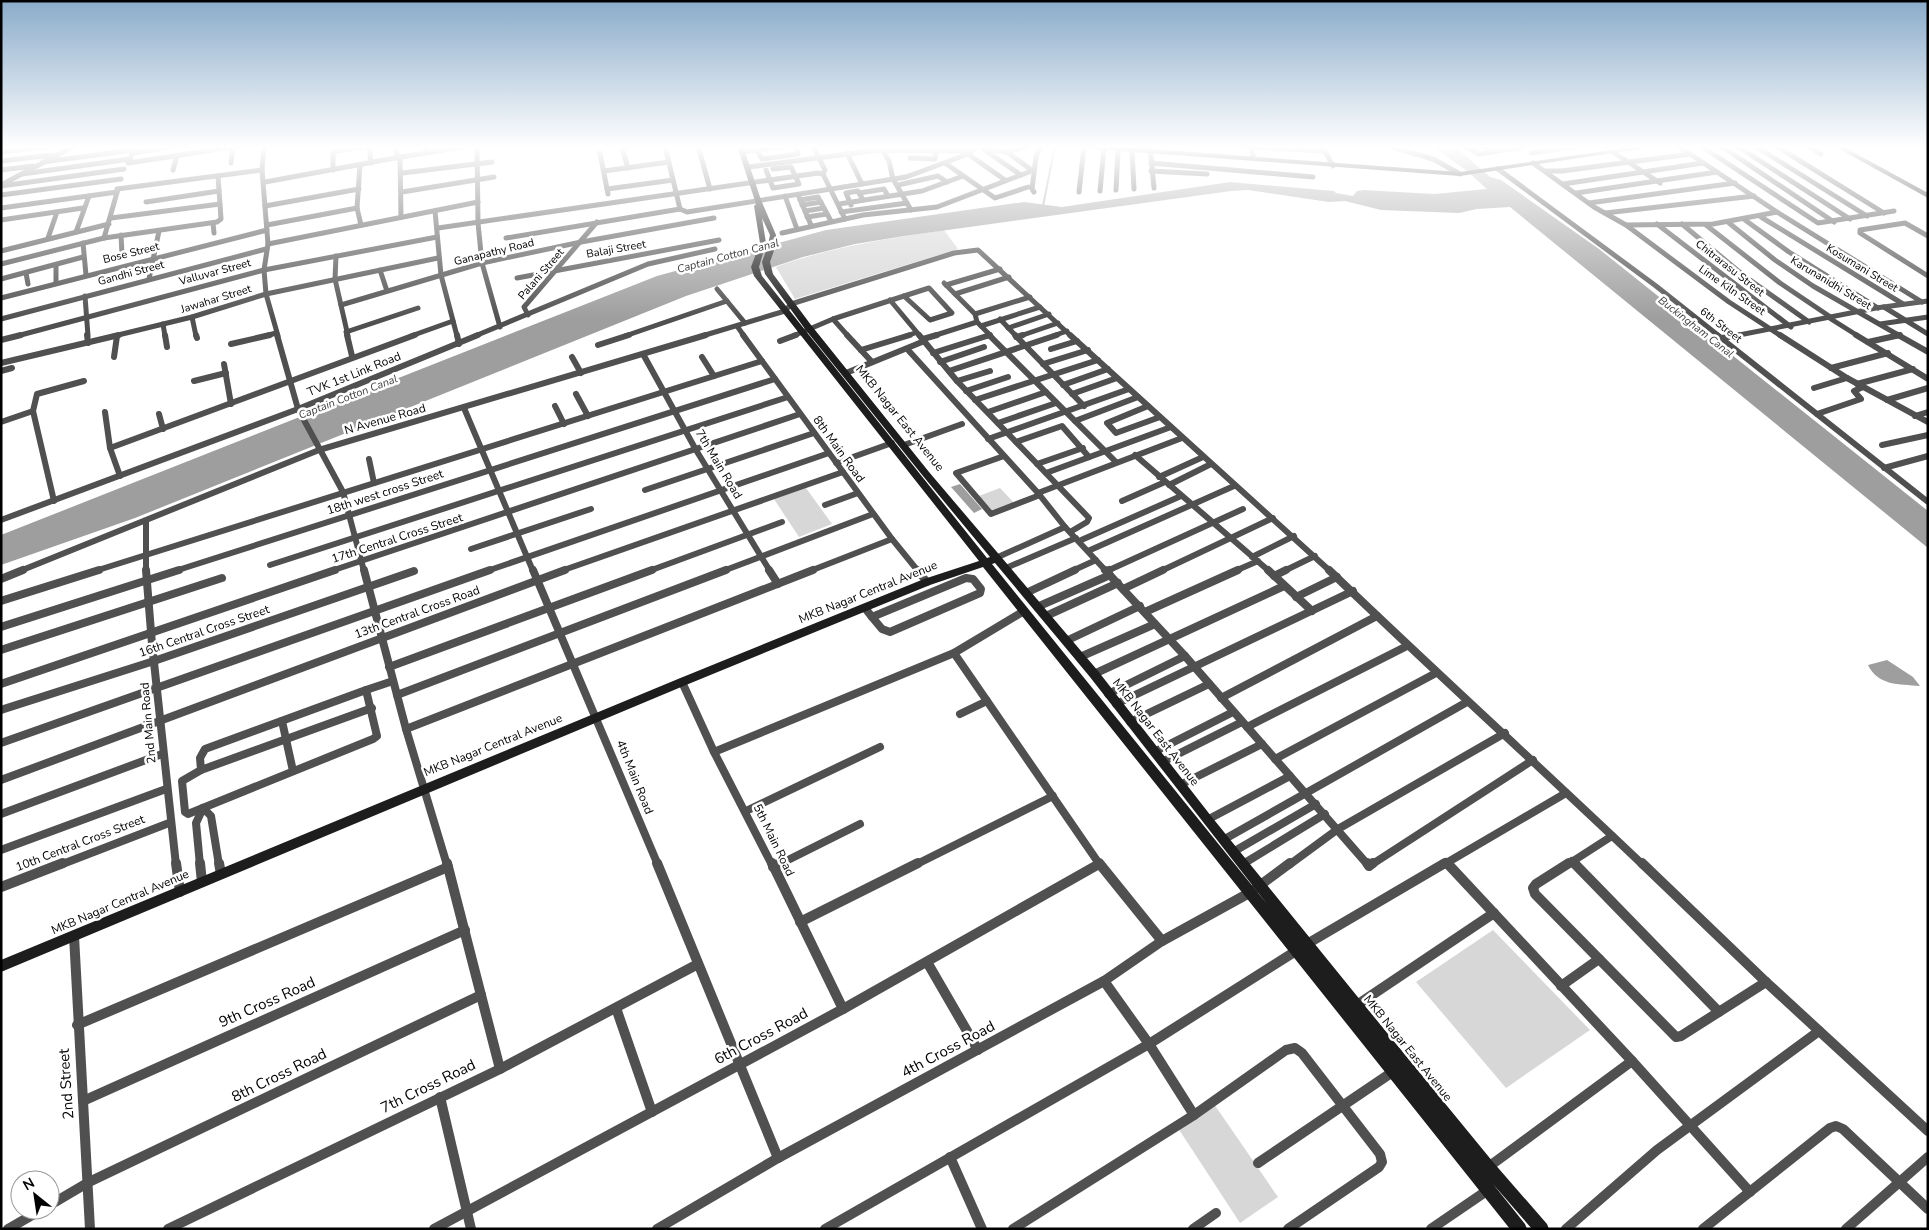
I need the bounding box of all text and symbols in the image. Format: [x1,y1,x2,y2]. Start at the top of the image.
street label: Ganapathy Road [452,235,536,269]
water label: Captain Cotton Canal [675,235,781,277]
street label: Balaji Street [585,236,647,262]
street label: Chitrarasu Street [1692,236,1768,300]
street label: Bose Street [101,239,161,267]
street label: Kosumani Street [1823,241,1901,295]
street label: Palani Street [515,245,568,303]
street label: Karunanidhi Street [1788,253,1874,313]
street label: Valluvar Street [177,255,253,289]
street label: Gandhi Street [96,257,166,289]
street label: Lime Kiln Street [1696,261,1769,319]
street label: Jawahar Street [178,281,253,317]
water label: Buckingham Canal [1655,293,1737,361]
street label: 6th Street [1697,304,1745,346]
street label: TVK 1st Link Road [305,348,403,400]
street label: MKB Nagar East Avenue [852,362,948,474]
water label: Captain Cotton Canal [296,371,400,423]
street label: N Avenue Road [343,400,427,438]
street label: 8th Main Road [809,413,869,485]
street label: 7th Main Road [692,426,746,502]
street label: 18th west cross Street [325,465,446,518]
street label: 17th Central Cross Street [329,509,465,567]
street label: MKB Nagar Central Avenue [796,557,940,627]
street label: 13th Central Cross Road [352,582,482,642]
street label: 16th Central Cross Street [137,601,272,661]
street label: MKB Nagar East Avenue [1109,675,1203,789]
street label: 2nd Main Road [136,682,160,764]
street label: MKB Nagar Central Avenue [421,710,565,780]
street label: 4th Main Road [613,738,657,816]
street label: 5th Main Road [750,801,798,879]
street label: 10th Central Cross Street [13,811,148,875]
street label: MKB Nagar Central Avenue [49,866,191,938]
street label: 9th Cross Road [216,972,318,1032]
street label: MKB Nagar East Avenue [1360,992,1456,1104]
street label: 6th Cross Road [711,1003,811,1069]
street label: 4th Cross Road [898,1016,998,1082]
street label: 8th Cross Road [228,1043,330,1107]
street label: 2nd Street [53,1047,78,1120]
street label: 7th Cross Road [377,1054,479,1118]
north arrow [10,1170,60,1220]
text: N [19,1173,38,1195]

